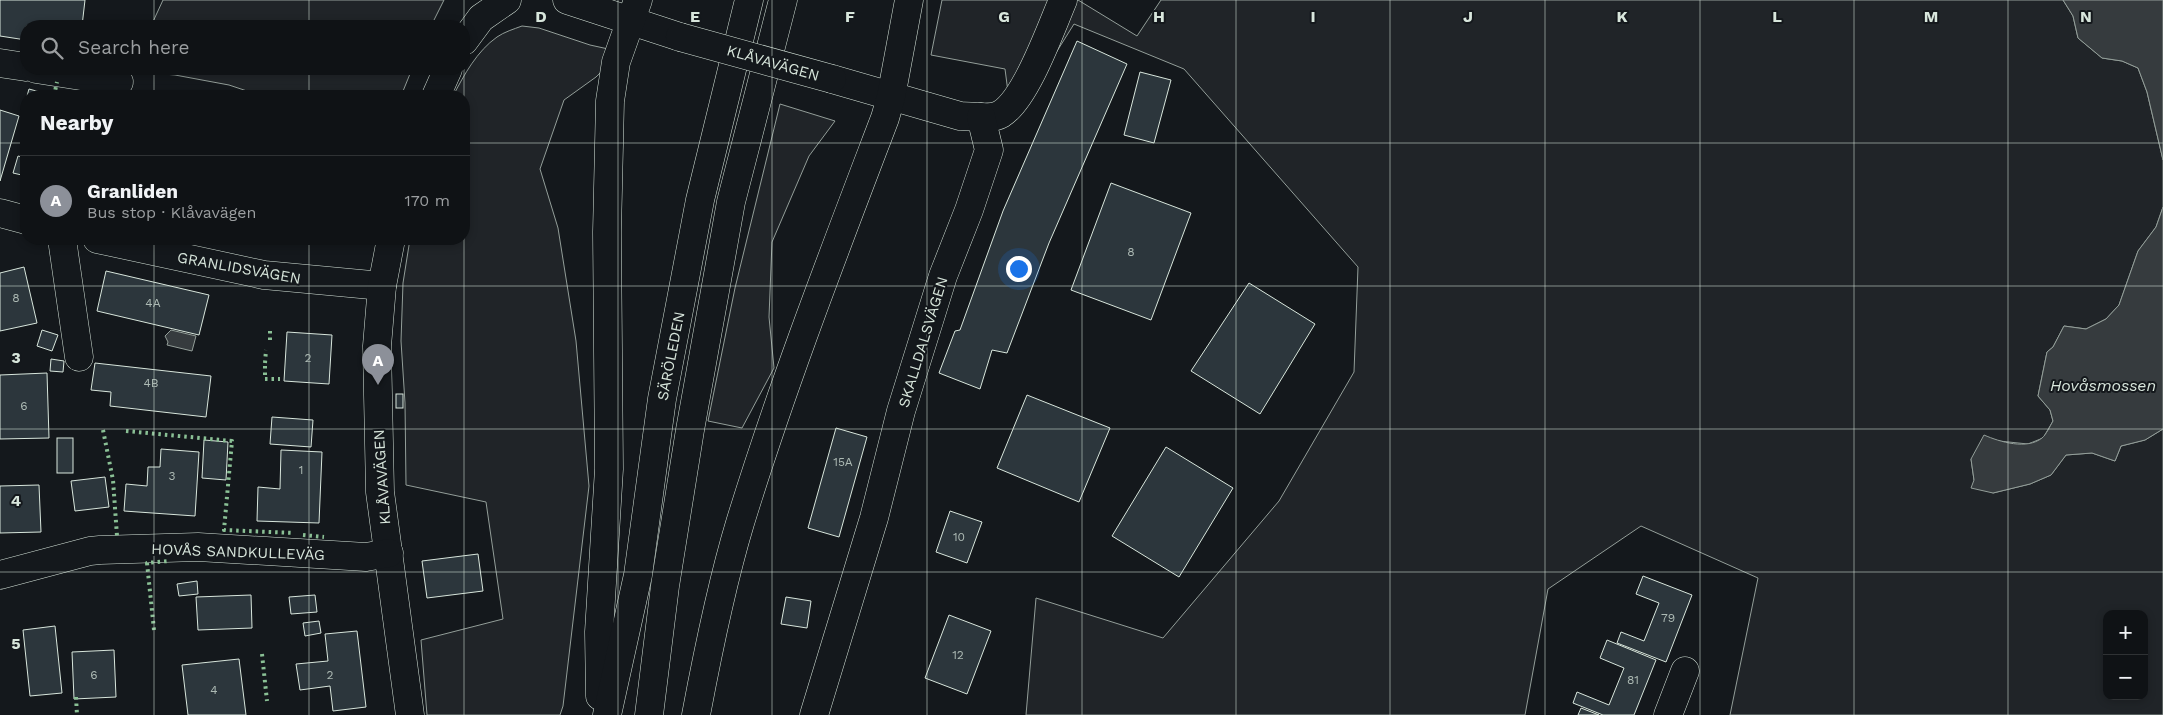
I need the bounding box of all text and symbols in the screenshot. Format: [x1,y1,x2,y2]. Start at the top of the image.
text: D [535,7,547,26]
text: E [690,7,700,26]
text: F [845,7,855,26]
text: G [998,7,1010,26]
text: H [1153,7,1165,26]
text: I [1310,7,1316,26]
text: J [1463,7,1473,26]
text: K [1616,7,1628,26]
text: L [1772,7,1782,26]
text: M [1924,7,1938,26]
text: N [2080,7,2092,26]
search box [20,20,470,75]
icon: search [38,34,66,62]
text: Search here [78,36,189,59]
street label: KLÅVAVÄGEN [725,41,821,85]
text: Nearby [40,110,113,135]
text: Granliden [87,180,178,203]
text: A [51,191,61,210]
text: 170 m [404,191,450,210]
text: Bus stop · Klåvavägen [87,203,256,222]
house number: 8 [1127,245,1135,259]
street label: GRANLIDSVÄGEN [176,248,302,288]
your location [1006,256,1032,282]
street label: SKALLDALSVÄGEN [895,274,951,410]
house number: 8 [12,291,20,305]
house number: 4A [145,296,161,310]
street label: SÄRÖLEDEN [654,310,688,402]
pin: A [362,344,394,385]
text: 3 [11,348,21,367]
house number: 2 [305,351,312,365]
house number: 4B [143,376,159,390]
water label: Hovåsmossen [2050,376,2156,395]
house number: 6 [20,399,28,413]
street label: KLÅVAVÄGEN [370,429,394,525]
house number: 15A [833,455,853,469]
house number: 1 [299,463,303,477]
house number: 3 [169,469,176,483]
text: 4 [11,491,21,510]
house number: 10 [953,530,965,544]
street label: HOVÅS SANDKULLEVÄG [151,540,325,564]
map controls [2103,610,2148,700]
button: + [2103,610,2148,655]
house number: 79 [1661,611,1675,625]
text: 5 [11,634,21,653]
house number: 12 [952,648,964,662]
button: − [2103,655,2148,700]
house number: 6 [90,668,98,682]
house number: 2 [327,668,334,682]
house number: 81 [1627,673,1639,687]
house number: 4 [210,683,218,697]

